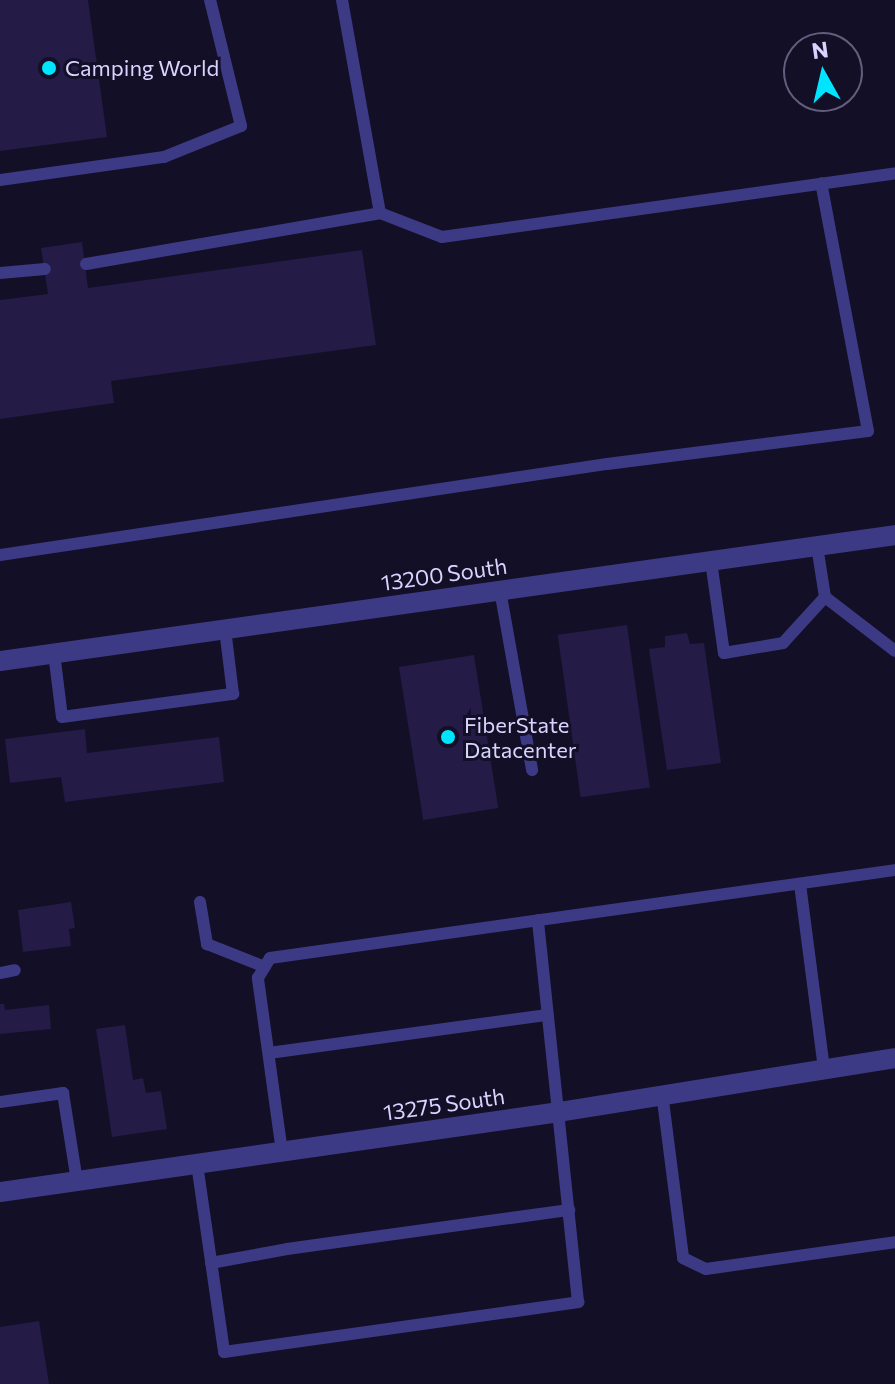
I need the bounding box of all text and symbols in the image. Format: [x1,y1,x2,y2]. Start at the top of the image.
north arrow [783,32,863,112]
text: N [810,35,830,64]
place label: Camping World [65,55,219,81]
marker: Camping World [40,59,58,77]
street label: 13200 South [379,552,509,596]
place label: FiberState Datacenter [464,711,577,762]
marker: FiberState Datacenter [439,728,457,746]
street label: 13275 South [382,1082,506,1126]

